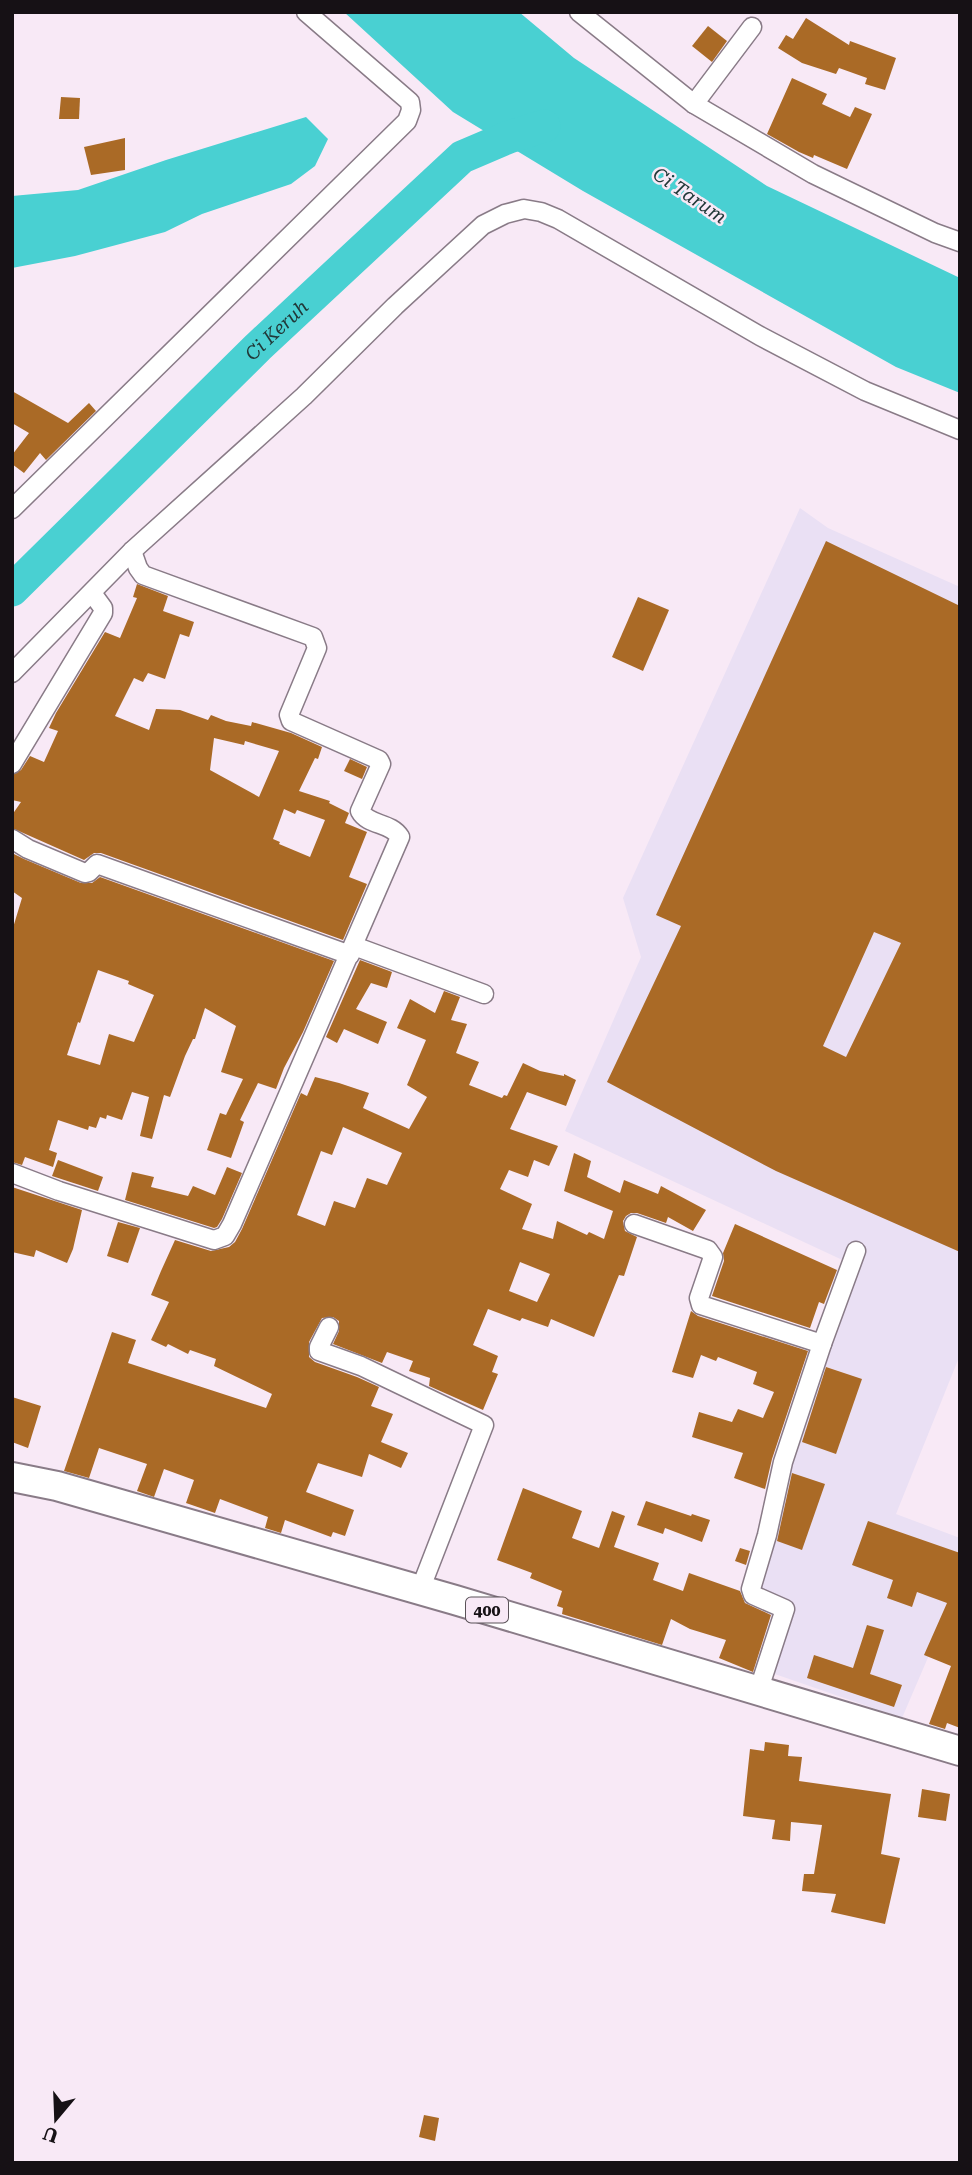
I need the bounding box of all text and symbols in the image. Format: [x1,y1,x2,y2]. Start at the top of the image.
water label: Ci Tarum [649,162,731,229]
water label: Ci Keruh [240,295,313,365]
road number: 400 [466,1598,508,1622]
north arrow [21,2084,91,2154]
text: U [40,2121,61,2148]

